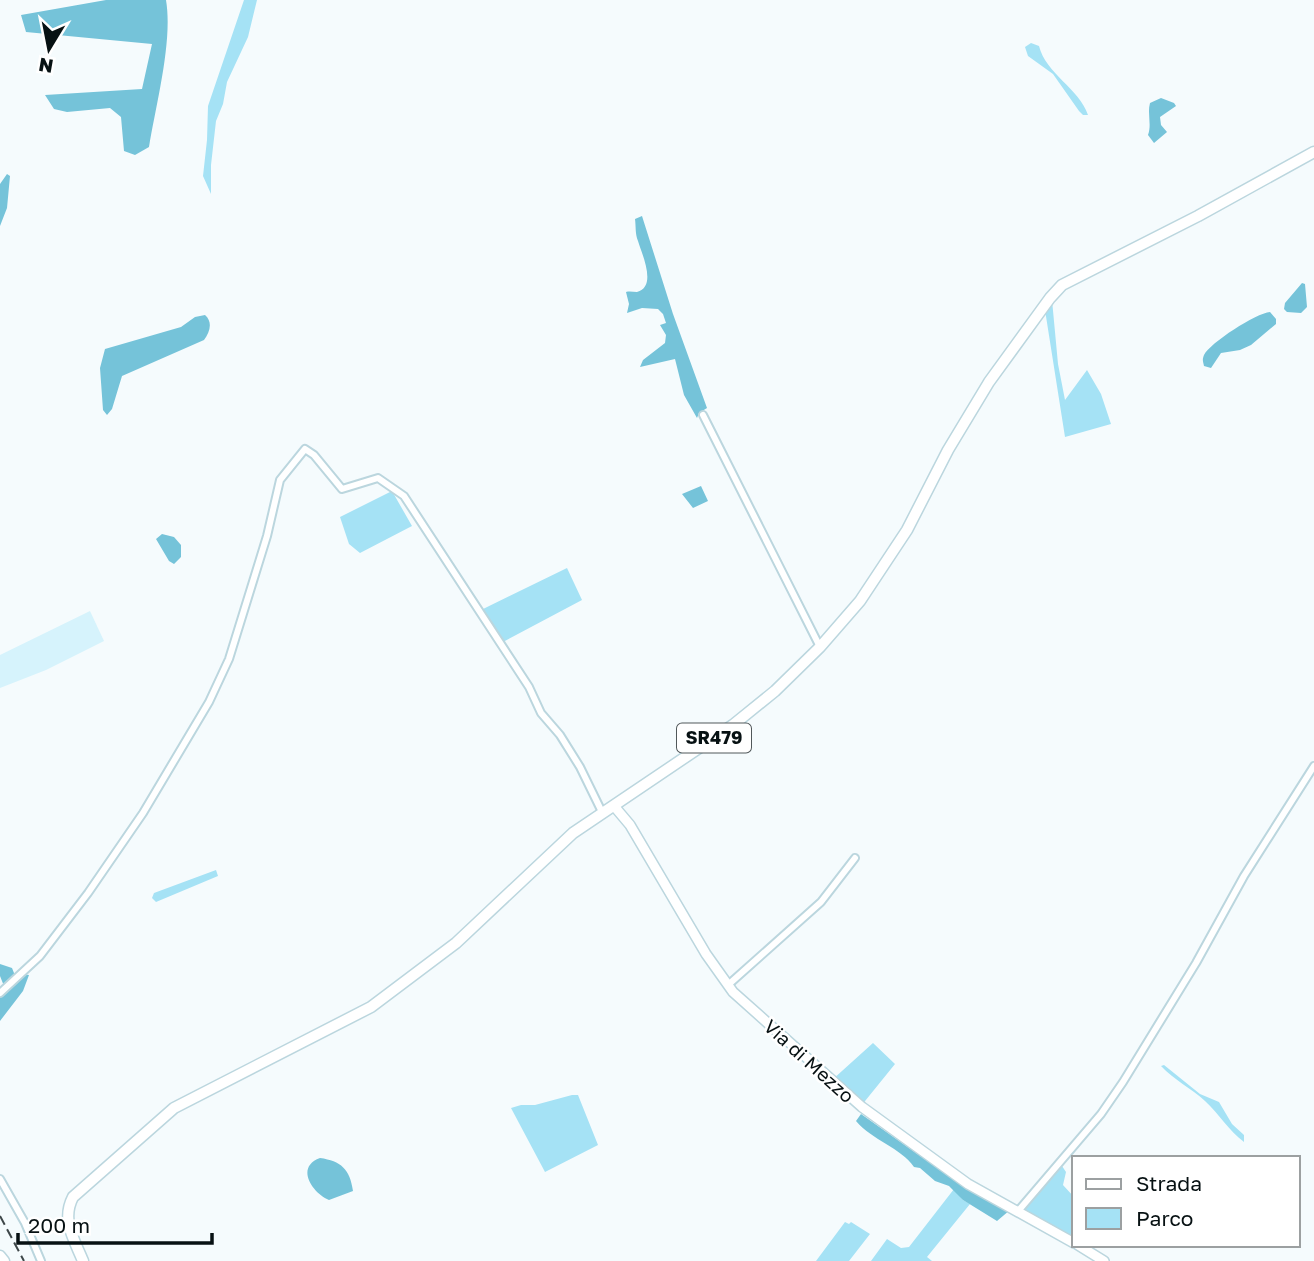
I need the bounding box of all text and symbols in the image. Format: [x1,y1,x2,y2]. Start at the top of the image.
north arrow [14,14,84,84]
text: N [37,54,55,79]
road number: SR479 [677,724,751,752]
street label: Via di Mezzo [760,1014,859,1107]
legend [1072,1156,1300,1247]
text: Strada [1136,1170,1202,1196]
scale bar [18,1202,212,1246]
text: Parco [1136,1205,1193,1231]
text: 200 m [28,1212,90,1238]

